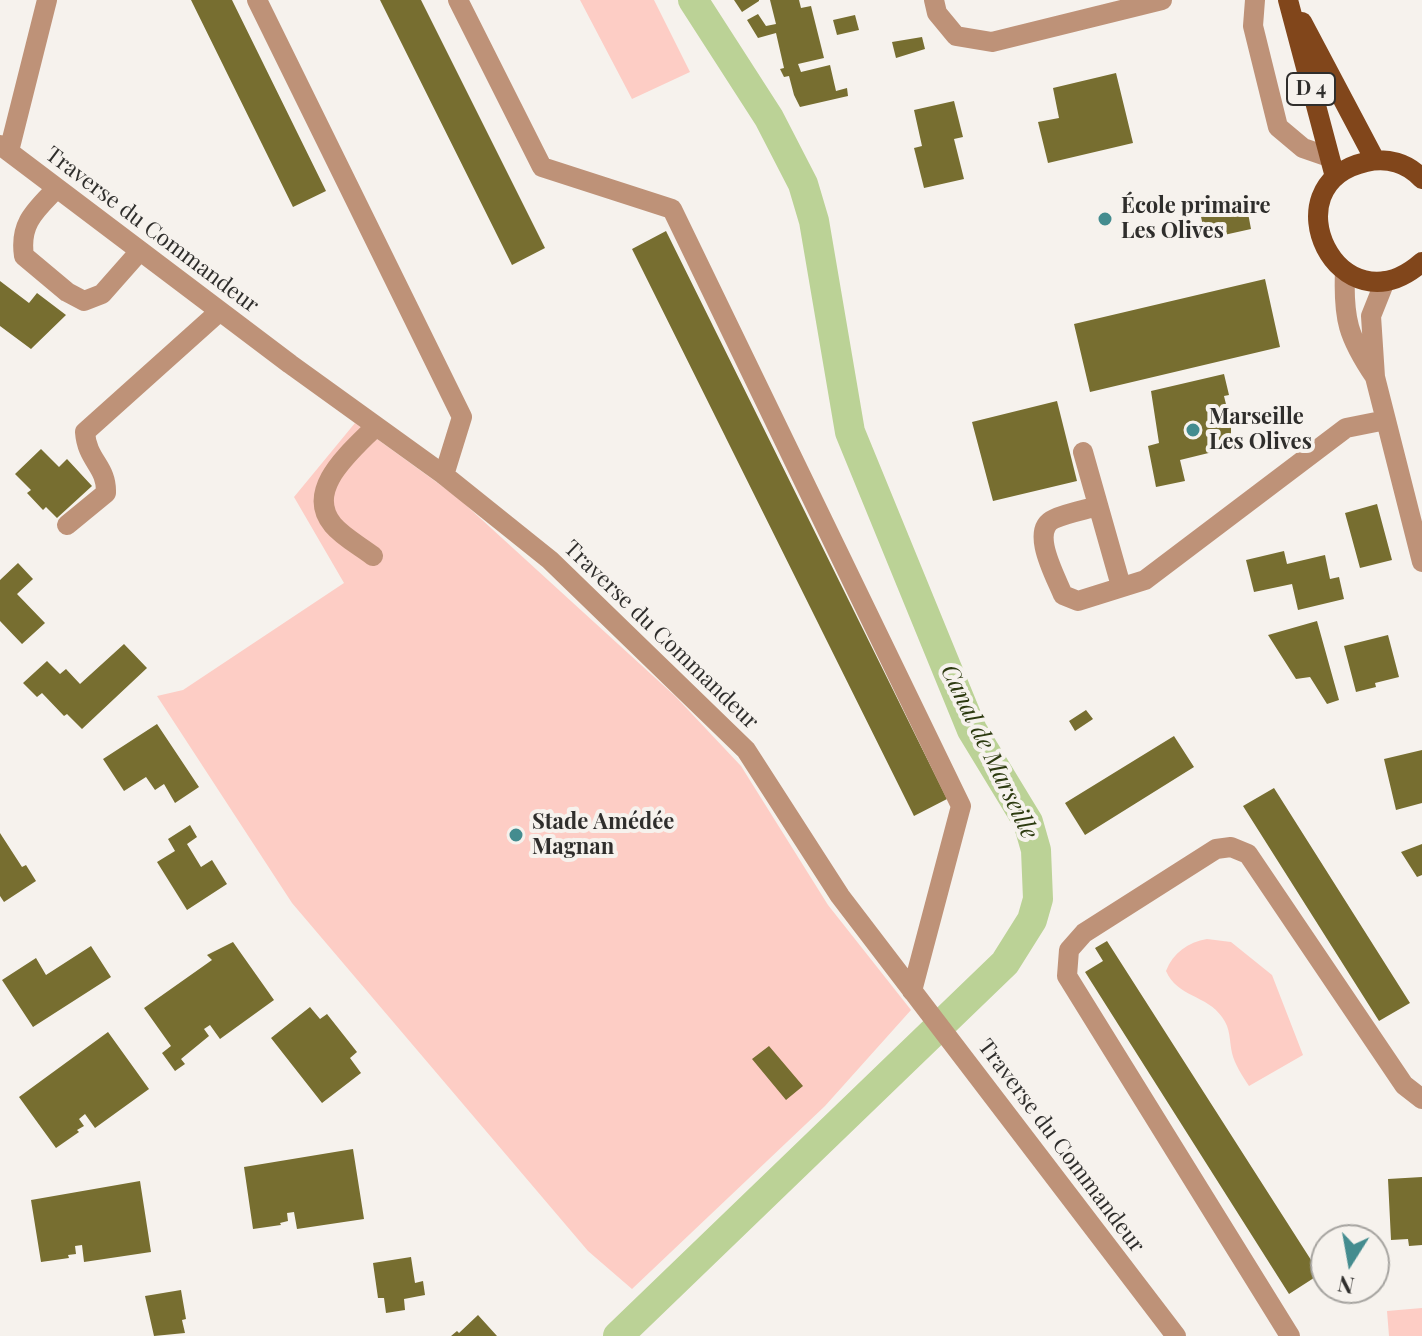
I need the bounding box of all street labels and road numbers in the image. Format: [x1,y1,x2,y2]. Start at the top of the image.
road number: D 4 [1287,73,1335,105]
street label: Traverse du Commandeur [40,141,264,319]
street label: Traverse du Commandeur [558,535,764,735]
street label: Traverse du Commandeur [972,1034,1150,1258]

